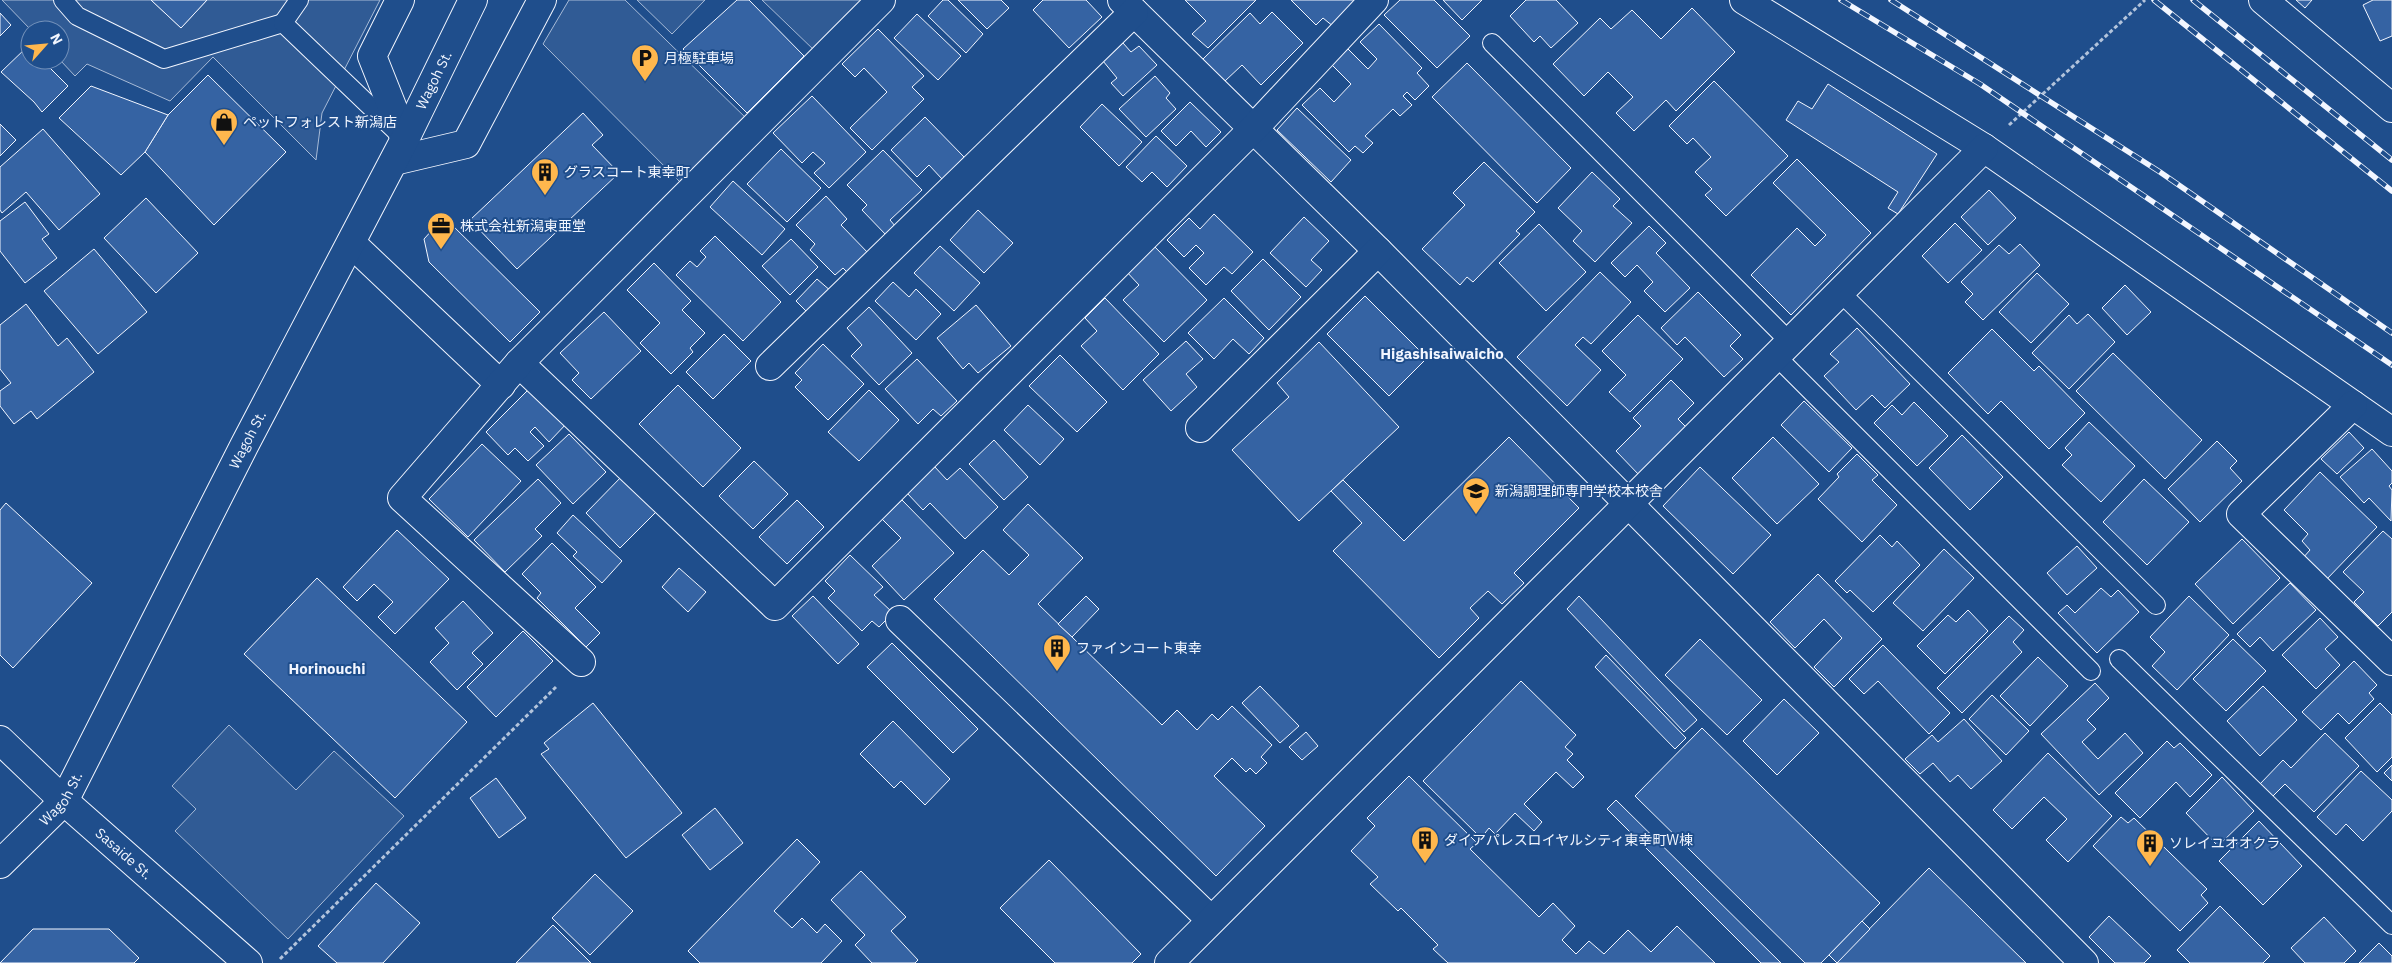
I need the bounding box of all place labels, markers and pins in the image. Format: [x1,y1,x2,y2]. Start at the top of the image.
parking icon: 月極駐車場 [630,43,660,82]
place label: 月極駐車場 [664,49,734,67]
shop icon: ペットフォレスト新潟店 [209,107,239,146]
place label: ペットフォレスト新潟店 [243,113,397,131]
building icon: グラスコート東幸町 [530,157,560,196]
place label: グラスコート東幸町 [564,163,690,181]
office icon: 株式会社新潟東亜堂 [426,211,456,250]
place label: 株式会社新潟東亜堂 [460,217,586,235]
school or university icon: 新潟調理師専門学校本校舎 [1461,476,1491,515]
place label: 新潟調理師専門学校本校舎 [1495,482,1663,500]
building icon: ファインコート東幸 [1042,633,1072,672]
place label: ファインコート東幸 [1076,639,1202,657]
building icon: ダイアパレスロイヤルシティ東幸町W棟 [1410,825,1440,864]
building icon: ソレイユオオクラ [2135,828,2165,867]
place label: ダイアパレスロイヤルシティ東幸町W棟 [1444,831,1693,849]
place label: ソレイユオオクラ [2169,834,2280,852]

